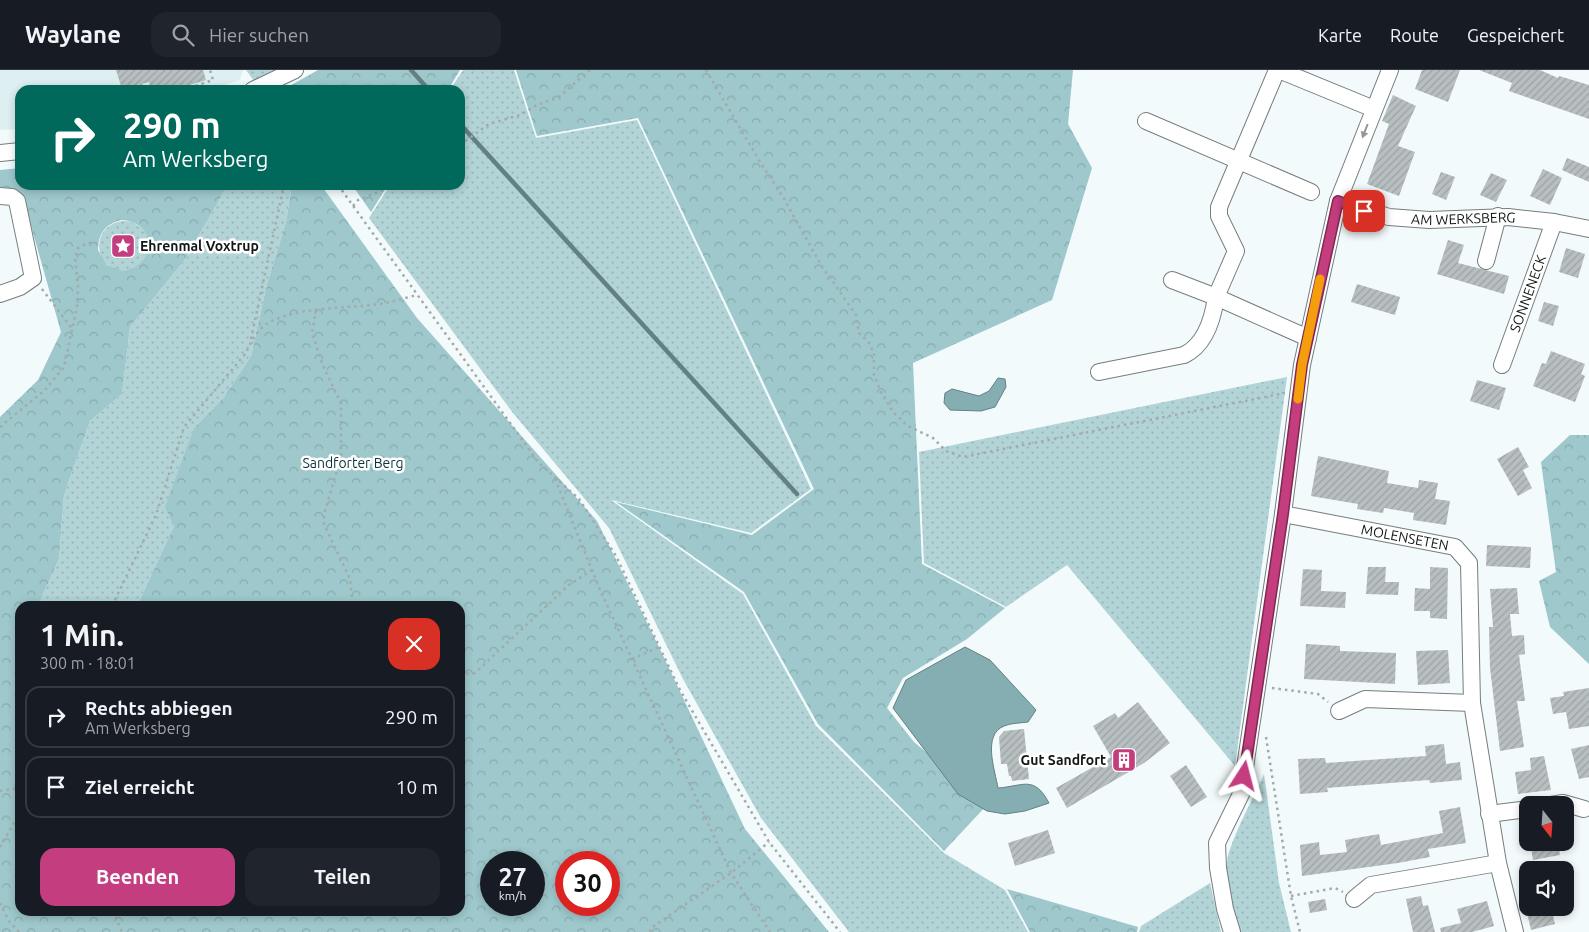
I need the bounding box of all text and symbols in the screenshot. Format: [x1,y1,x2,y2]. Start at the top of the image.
search box [151,12,501,57]
text: Waylane [25,21,121,48]
icon: search [169,21,197,49]
text: Hier suchen [209,24,309,46]
text: Karte [1318,25,1362,45]
text: Route [1390,25,1439,45]
text: Gespeichert [1467,25,1564,45]
icon: right [40,105,105,170]
text: 290 m [123,105,221,145]
one-way arrow [1361,124,1368,139]
text: Am Werksberg [123,146,268,171]
pin [1343,190,1385,232]
icon: arrive [1350,197,1378,225]
street label: AM WERKSBERG [1411,209,1516,228]
place icon: Ehrenmal Voxtrup [110,233,136,259]
place label: Ehrenmal Voxtrup [140,238,259,254]
street label: SONNENECK [1507,252,1549,334]
park label: Sandforter Berg [302,455,404,471]
street label: MOLENSETEN [1360,521,1450,554]
text: 1 Min. [40,618,124,652]
button: close [388,618,440,670]
text: 300 m · 18:01 [40,654,136,672]
text: Rechts abbiegen [85,697,233,719]
icon: right [42,703,70,731]
text: 290 m [385,706,438,728]
text: Am Werksberg [85,719,191,737]
building icon: Gut Sandfort [1111,747,1137,773]
position arrow [1217,749,1269,801]
place label: Gut Sandfort [1021,752,1106,768]
icon: arrive [42,773,70,801]
text: Ziel erreicht [85,776,194,798]
text: 10 m [396,776,438,798]
north arrow [1519,796,1574,851]
map controls [1519,796,1574,916]
button: Beenden [40,848,235,906]
button: Teilen [245,848,440,906]
speed limit sign: 30 [555,851,620,916]
button: sound [1519,861,1574,916]
text: 27 [498,863,527,891]
text: km/h [499,889,526,902]

